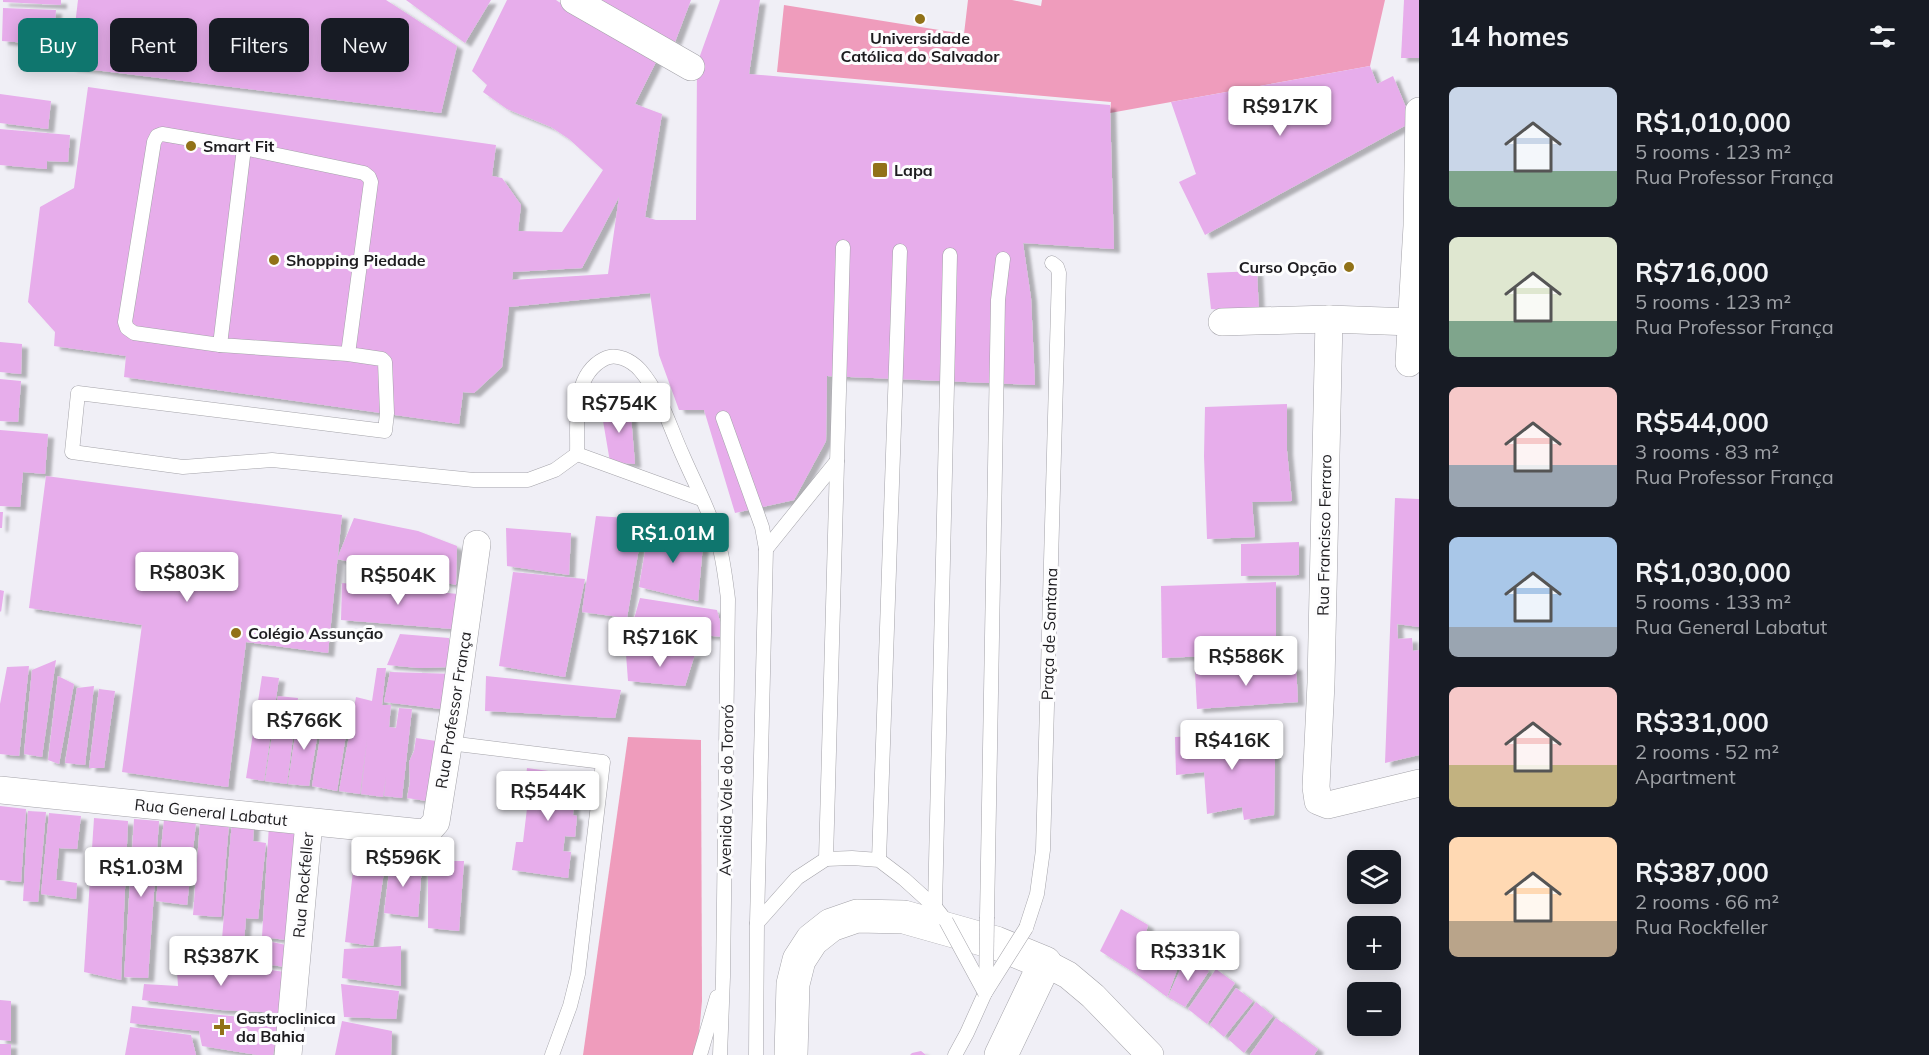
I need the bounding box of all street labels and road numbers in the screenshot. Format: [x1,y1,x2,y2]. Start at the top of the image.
street label: Rua Francisco Ferraro [1313,454,1335,616]
street label: Praça de Santana [1037,567,1061,701]
street label: Rua Professor França [431,630,475,790]
street label: Avenida Vale do Tororó [715,704,737,876]
street label: Rua General Labatut [133,794,289,830]
street label: Rua Rockfeller [288,831,318,939]

